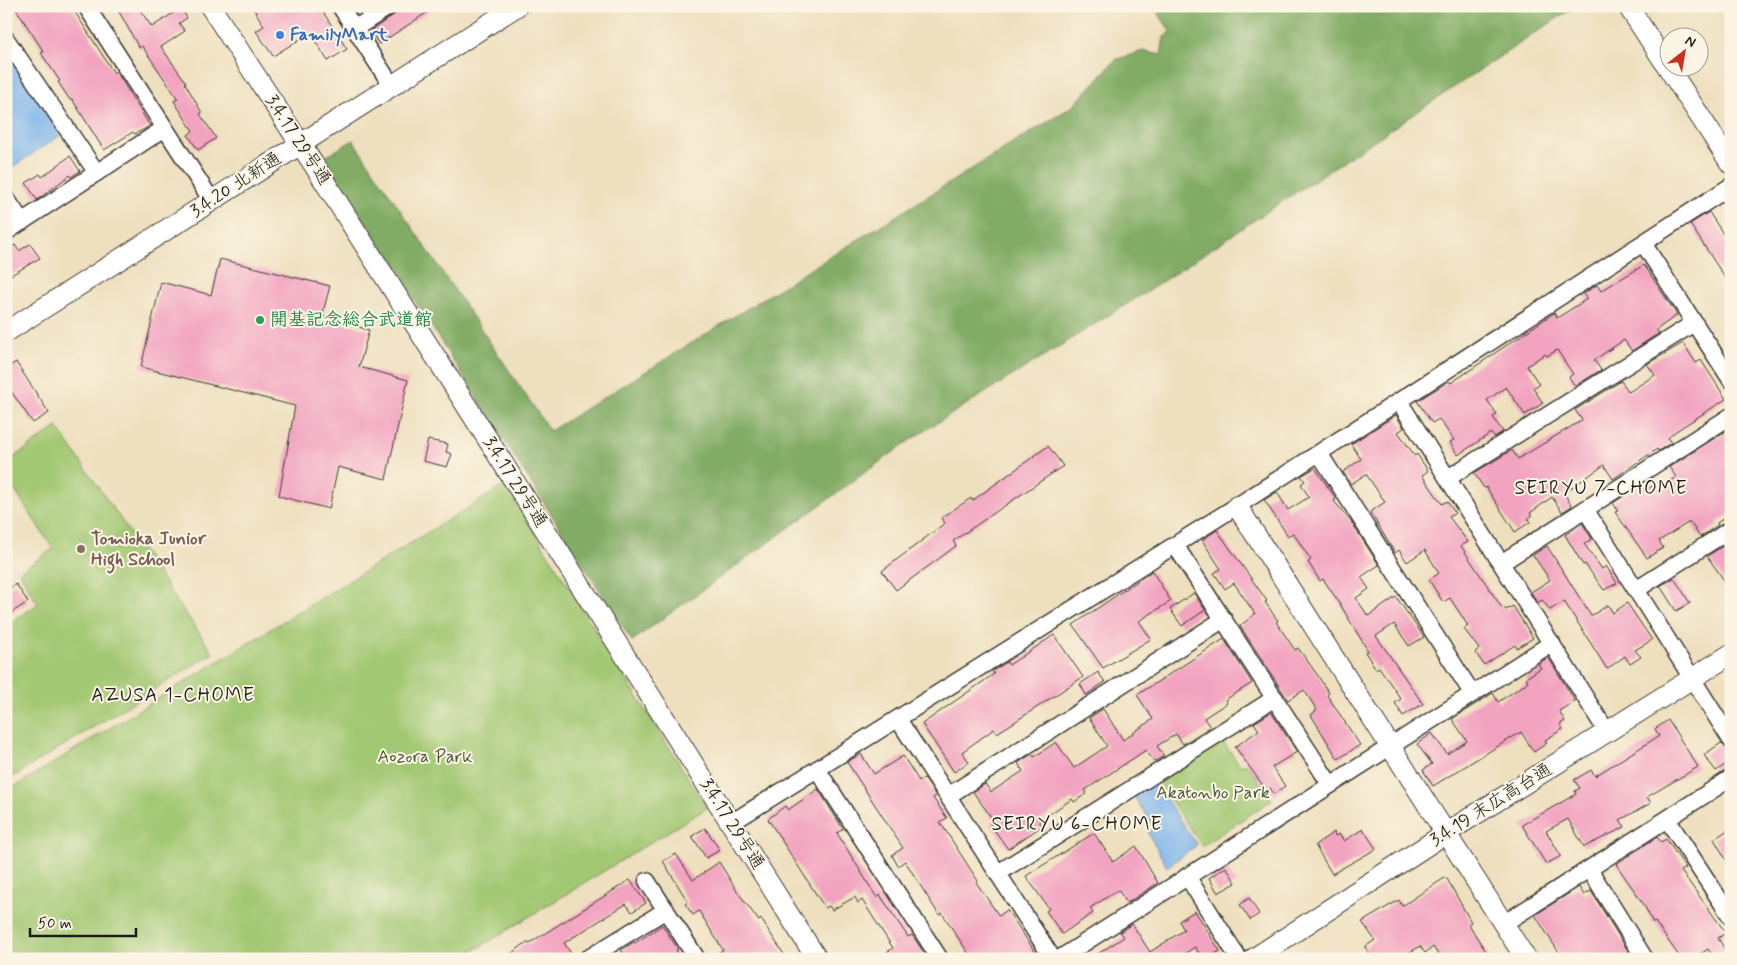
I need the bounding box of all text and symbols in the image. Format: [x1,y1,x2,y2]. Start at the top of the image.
place label: FamilyMart [290,23,389,47]
north arrow [1660,28,1710,78]
marker: FamilyMart [274,29,286,41]
text: N [1682,32,1699,52]
street label: 3.4.17 29号通 [260,90,336,190]
street label: 3.4.20 北新通 [186,147,286,223]
place label: 開基記念総合武道館 [270,308,432,332]
marker: 開基記念総合武道館 [254,314,266,326]
street label: 3.4.17 29号通 [477,432,553,532]
district label: SEIRYU 7-CHOME [1514,476,1688,501]
place label: Tomioka Junior High School [91,527,207,574]
marker: Tomioka Junior High School [75,543,87,555]
district label: AZUSA 1-CHOME [91,683,255,708]
park label: Aozora Park [378,745,472,769]
street label: 3.4.19 末広高台通 [1425,758,1557,852]
street label: 3.4.17 29号通 [694,774,770,874]
park label: Akatonbo Park [1156,781,1270,805]
district label: SEIRYU 6-CHOME [991,812,1163,837]
scale bar [30,905,136,937]
text: 50 m [38,914,72,934]

